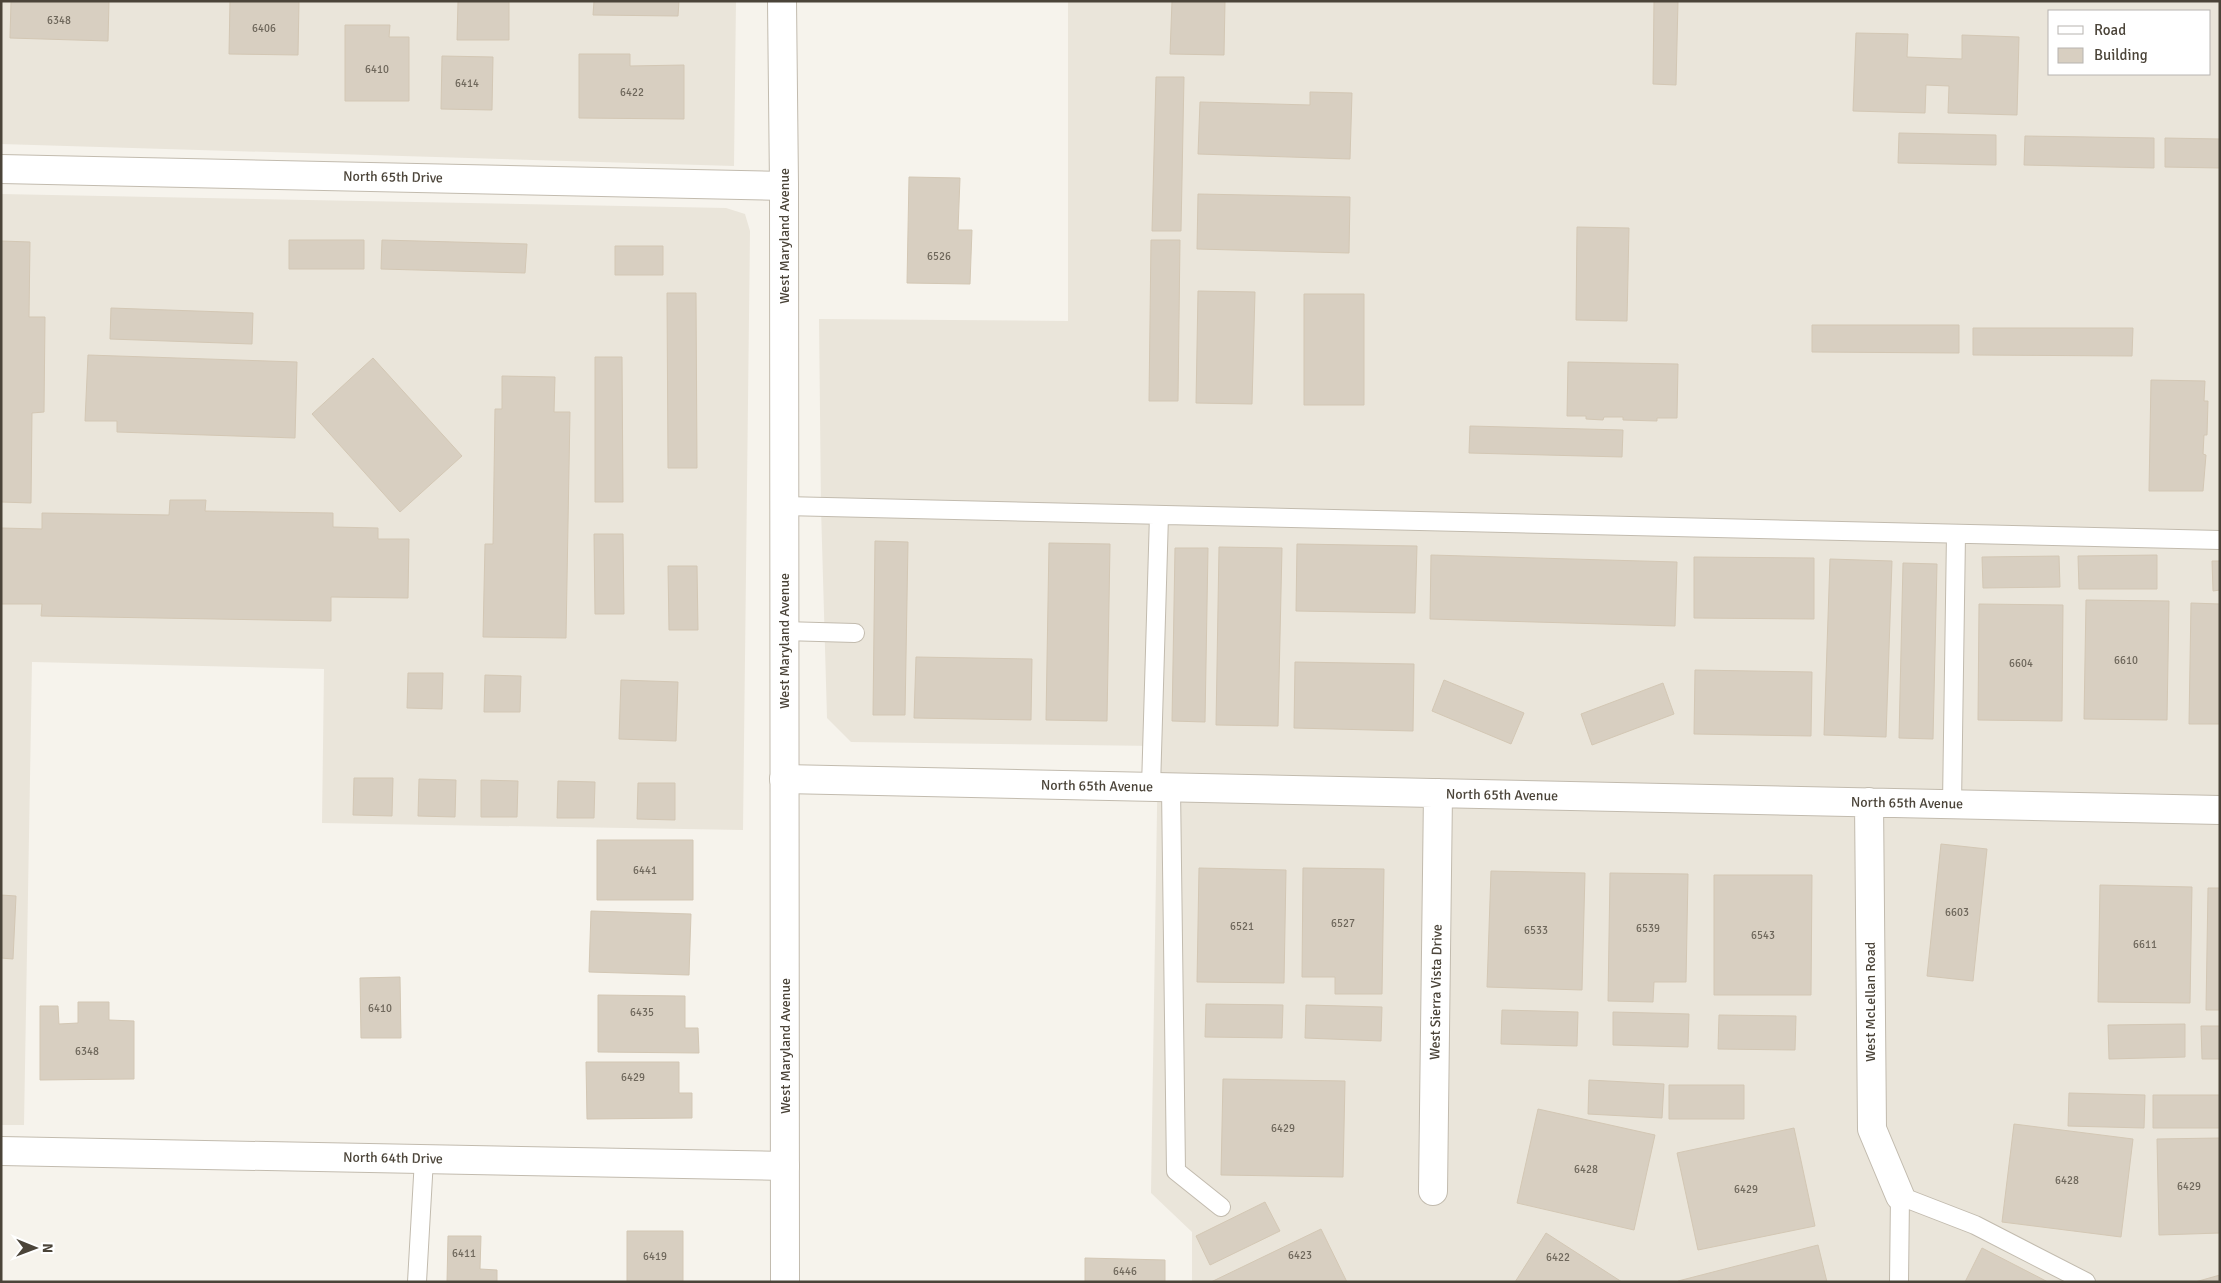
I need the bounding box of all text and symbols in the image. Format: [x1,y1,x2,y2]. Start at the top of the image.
legend [2048,10,2211,75]
house number: 6348 [47,14,71,27]
text: Road [2094,21,2126,39]
house number: 6406 [252,22,276,35]
text: Building [2094,46,2148,64]
house number: 6410 [365,63,389,76]
house number: 6414 [455,77,479,90]
house number: 6422 [620,86,644,99]
street label: North 65th Drive [343,168,443,186]
street label: West Maryland Avenue [776,168,793,304]
house number: 6526 [927,250,951,263]
street label: West Maryland Avenue [776,573,793,709]
house number: 6610 [2114,654,2138,667]
house number: 6604 [2009,657,2033,670]
street label: North 65th Avenue [1041,777,1153,795]
street label: North 65th Avenue [1446,786,1558,804]
street label: North 65th Avenue [1851,794,1963,812]
house number: 6441 [633,864,657,877]
house number: 6603 [1945,906,1969,919]
house number: 6527 [1331,917,1355,930]
house number: 6521 [1230,920,1254,933]
house number: 6539 [1636,922,1660,935]
street label: West Sierra Vista Drive [1426,924,1446,1060]
house number: 6533 [1524,924,1548,937]
house number: 6543 [1751,929,1775,942]
house number: 6611 [2133,938,2157,951]
street label: West McLellan Road [1862,942,1879,1062]
street label: West Maryland Avenue [777,978,794,1114]
house number: 6410 [368,1002,392,1015]
house number: 6435 [630,1006,654,1019]
house number: 6348 [75,1045,99,1058]
house number: 6429 [621,1071,645,1084]
house number: 6429 [1271,1122,1295,1135]
street label: North 64th Drive [343,1149,443,1167]
house number: 6428 [1574,1163,1598,1176]
house number: 6428 [2055,1174,2079,1187]
house number: 6429 [2177,1180,2201,1193]
house number: 6429 [1734,1183,1758,1196]
north arrow [10,1223,60,1273]
text: N [39,1243,56,1253]
house number: 6411 [452,1247,476,1260]
house number: 6423 [1288,1249,1312,1262]
house number: 6419 [643,1250,667,1263]
house number: 6422 [1546,1251,1570,1264]
house number: 6446 [1113,1265,1137,1278]

